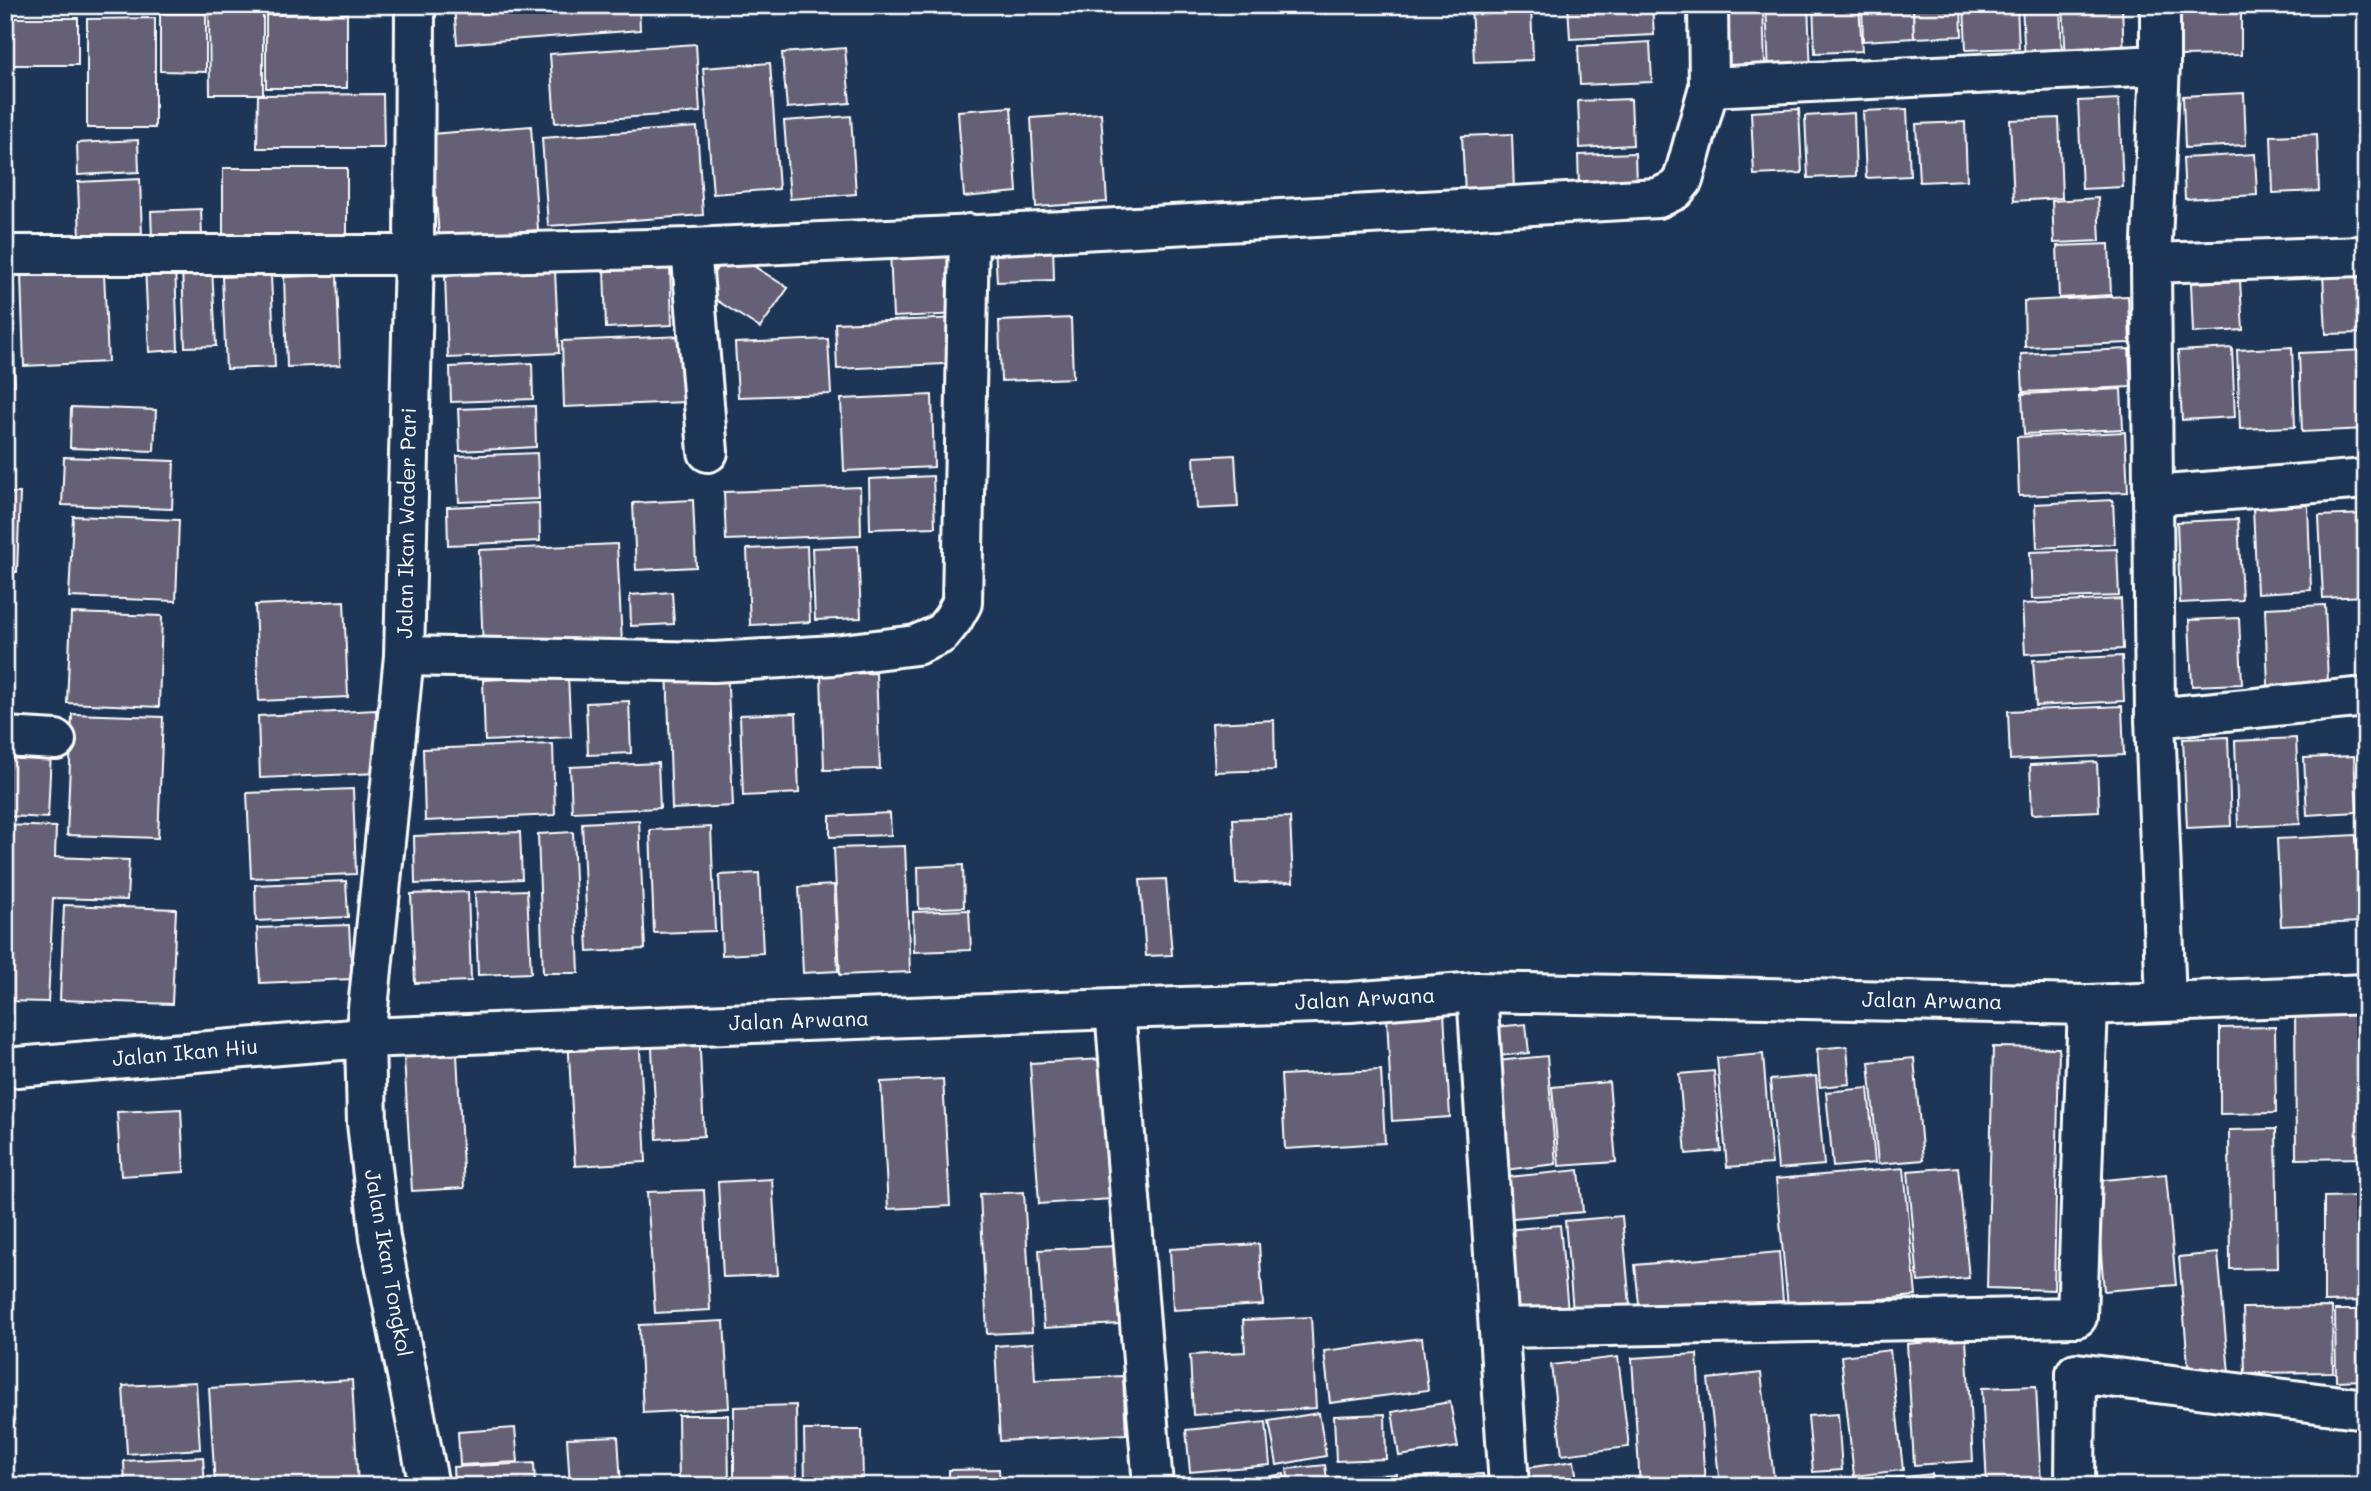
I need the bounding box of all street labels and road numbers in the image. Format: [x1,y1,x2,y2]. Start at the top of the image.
street label: Jalan Ikan Wader Pari [390,407,421,639]
street label: Jalan Arwana [1294,980,1436,1015]
street label: Jalan Arwana [1862,985,2003,1014]
street label: Jalan Arwana [728,1004,870,1035]
street label: Jalan Ikan Hiu [111,1032,259,1071]
street label: Jalan Ikan Tongkol [360,1167,419,1359]

